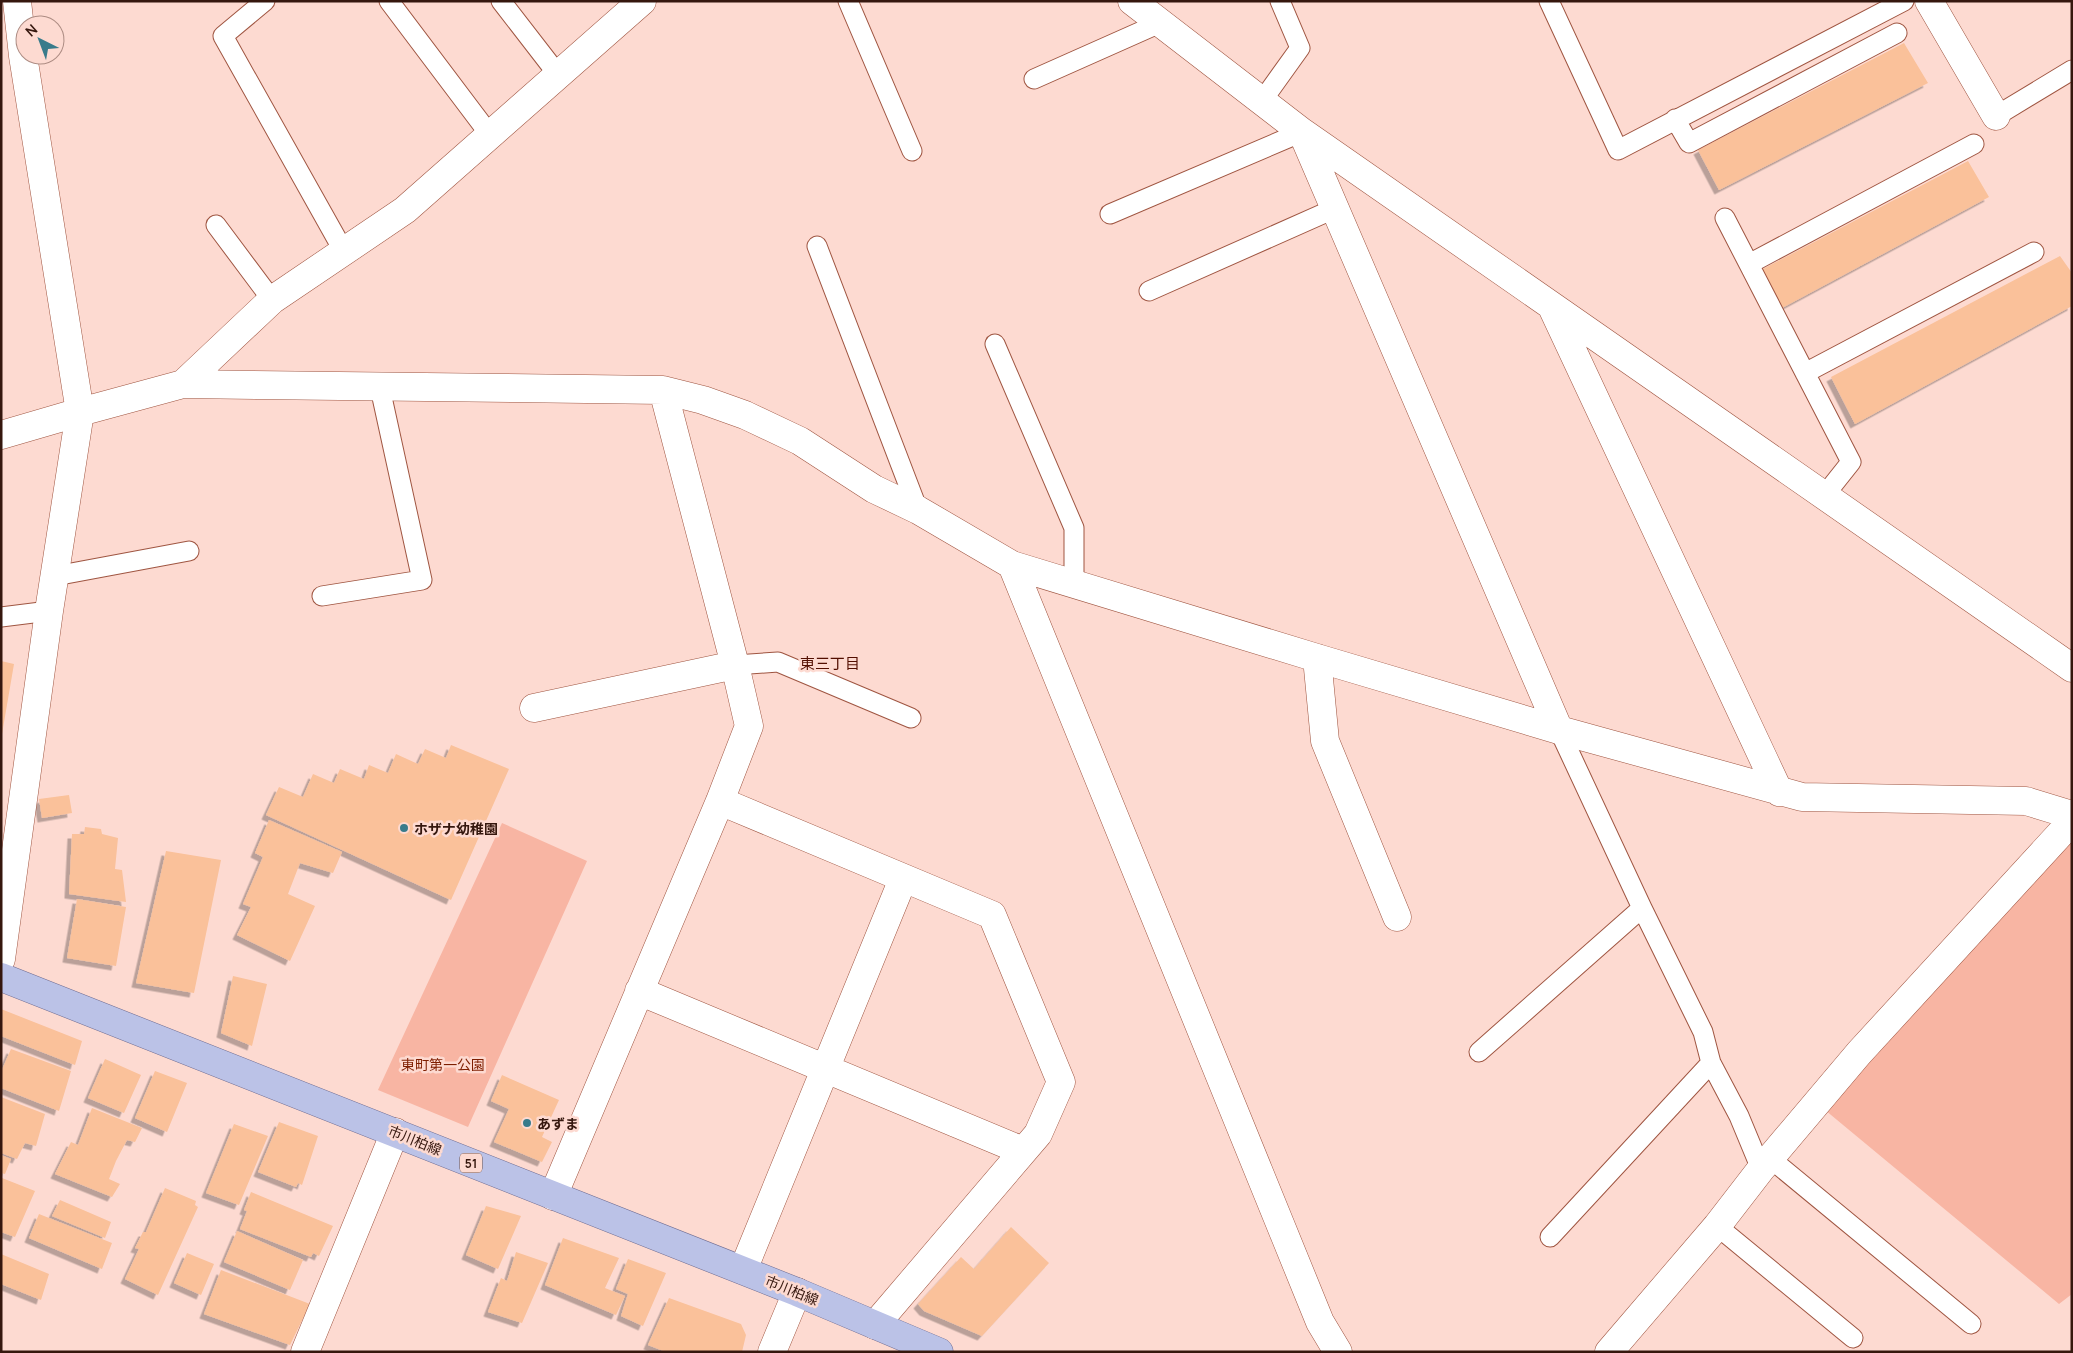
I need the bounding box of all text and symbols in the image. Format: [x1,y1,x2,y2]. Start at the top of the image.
north arrow [15,15,65,65]
text: N [21,20,41,40]
district label: 東三丁目 [800,653,860,674]
place label: ホザナ幼稚園 [414,819,498,838]
marker: ホザナ幼稚園 [398,822,410,834]
park label: 東町第一公園 [401,1055,485,1074]
place label: あずま [537,1114,579,1133]
marker: あずま [521,1117,533,1129]
street label: 市川柏線 [385,1121,445,1159]
road number: 51 [460,1154,482,1172]
street label: 市川柏線 [762,1271,822,1309]

